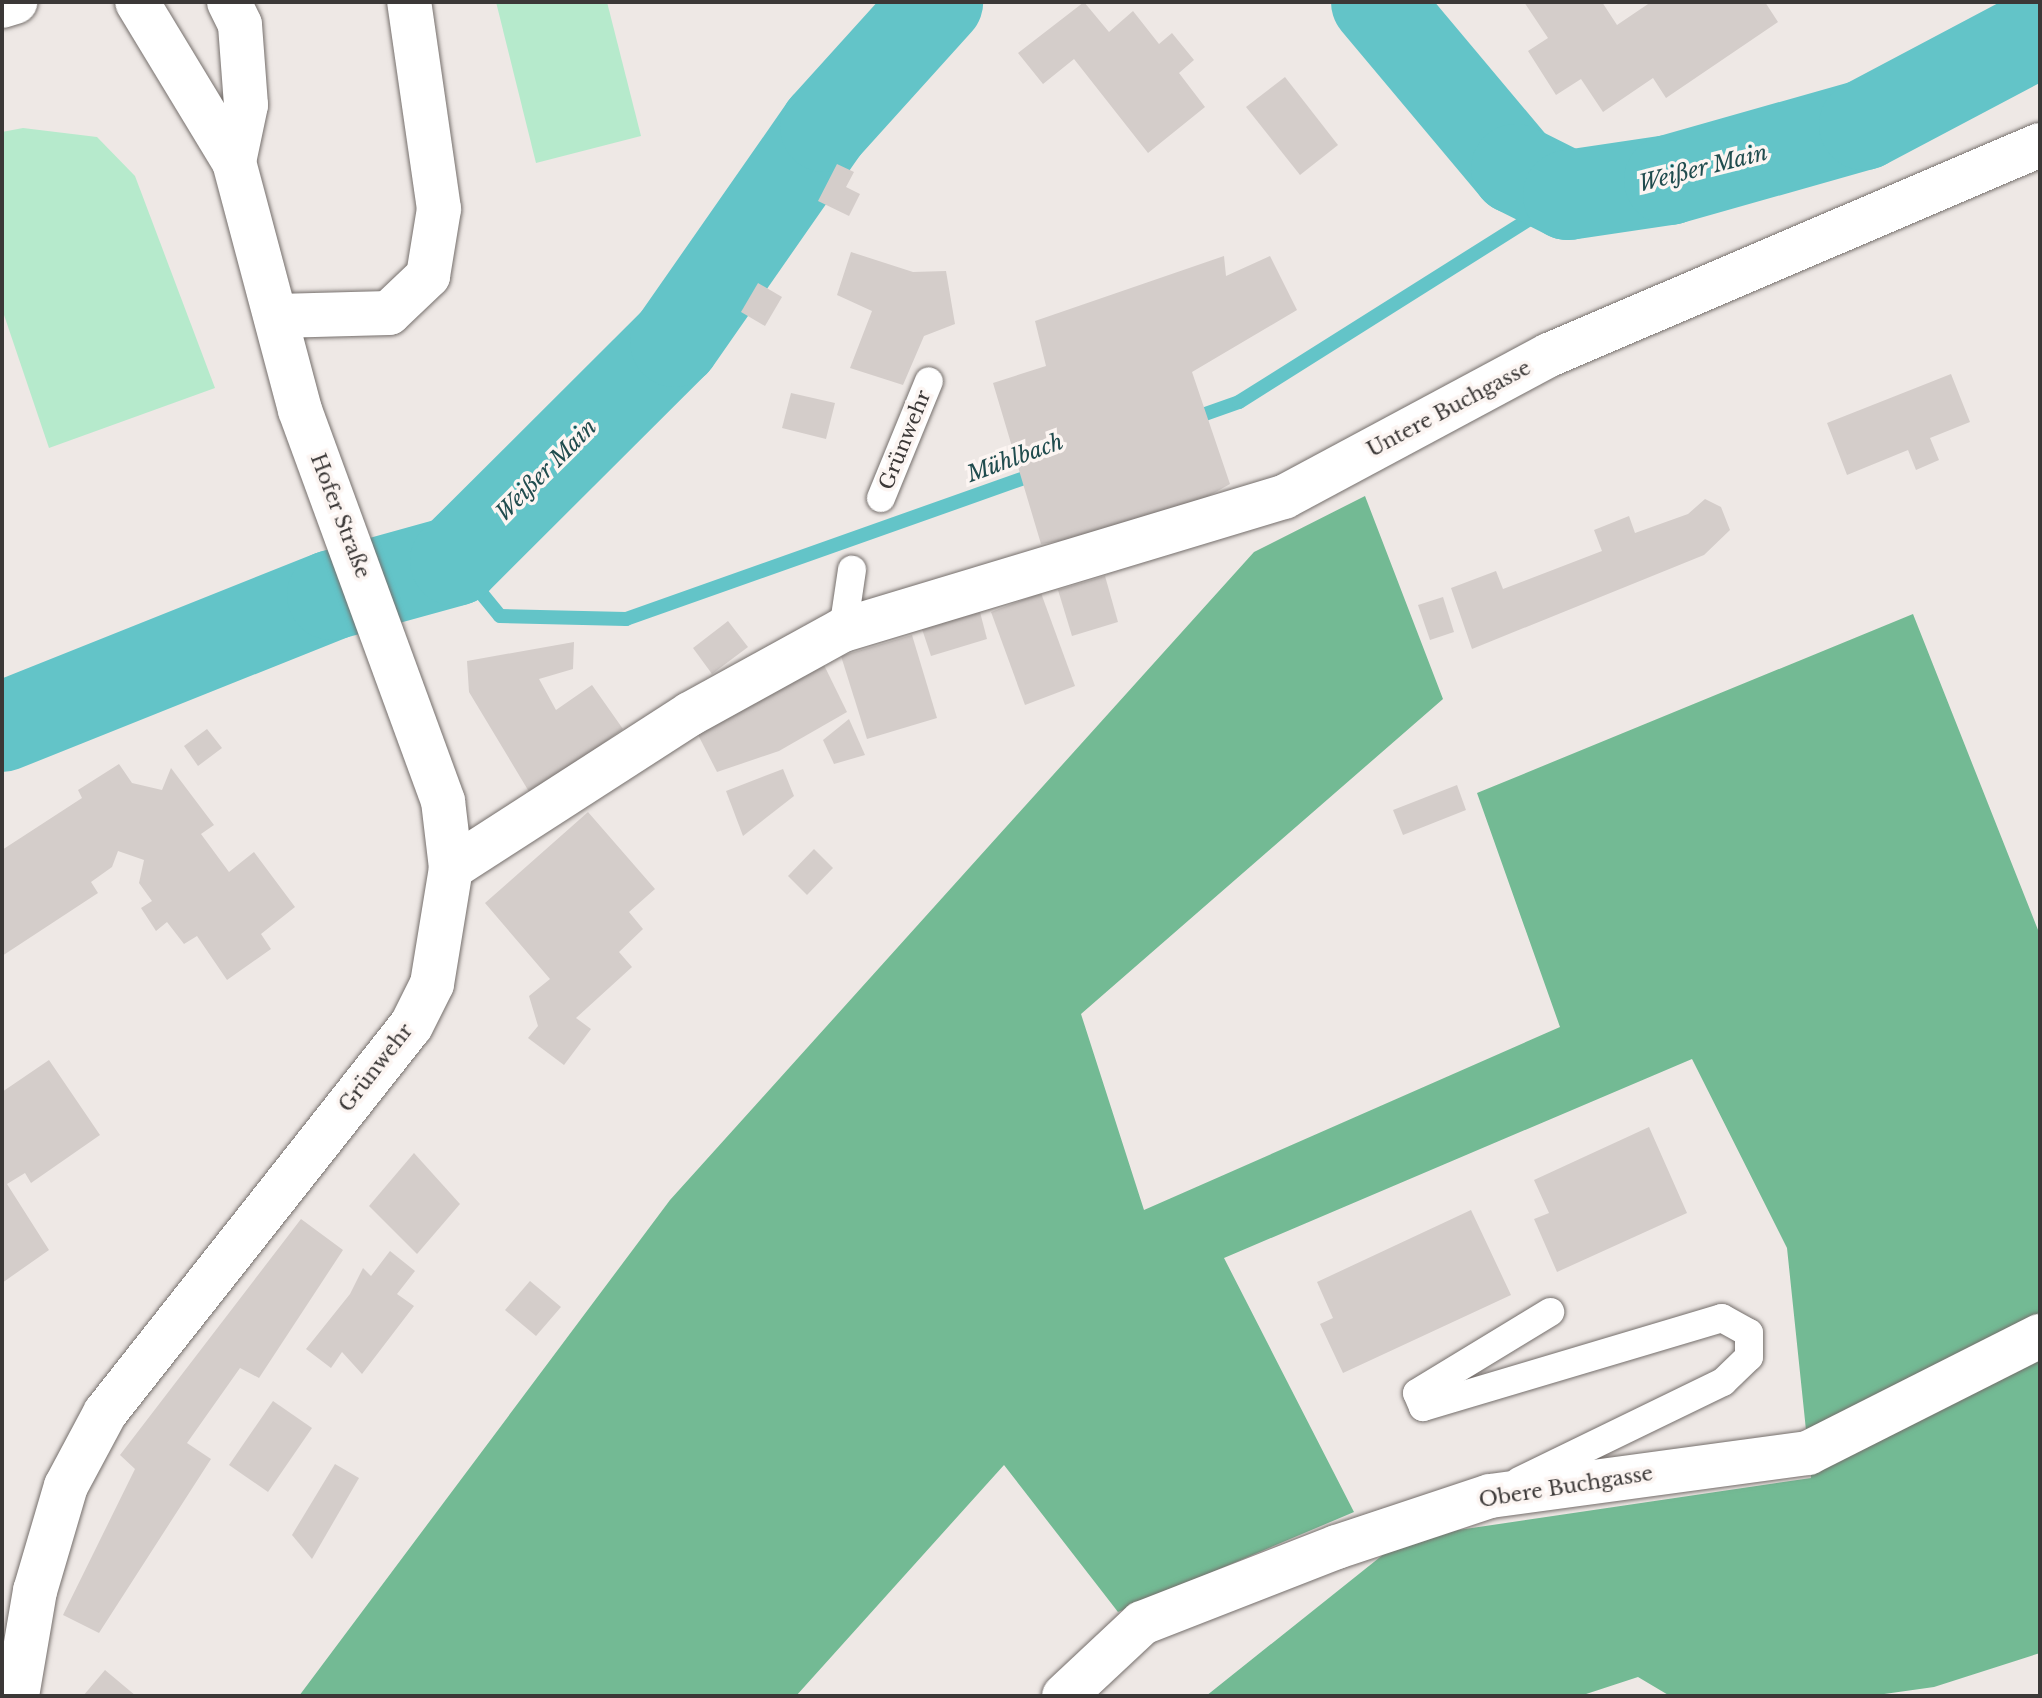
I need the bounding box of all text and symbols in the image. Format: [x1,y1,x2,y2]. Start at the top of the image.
water label: Weißer Main [1635,139,1771,197]
street label: Untere Buchgasse [1363,356,1535,462]
street label: Grünwehr [874,387,936,493]
water label: Weißer Main [490,414,602,526]
water label: Mühlbach [963,428,1067,488]
street label: Hofer Straße [305,450,375,582]
street label: Grünwehr [334,1019,418,1117]
street label: Obere Buchgasse [1477,1461,1655,1513]

